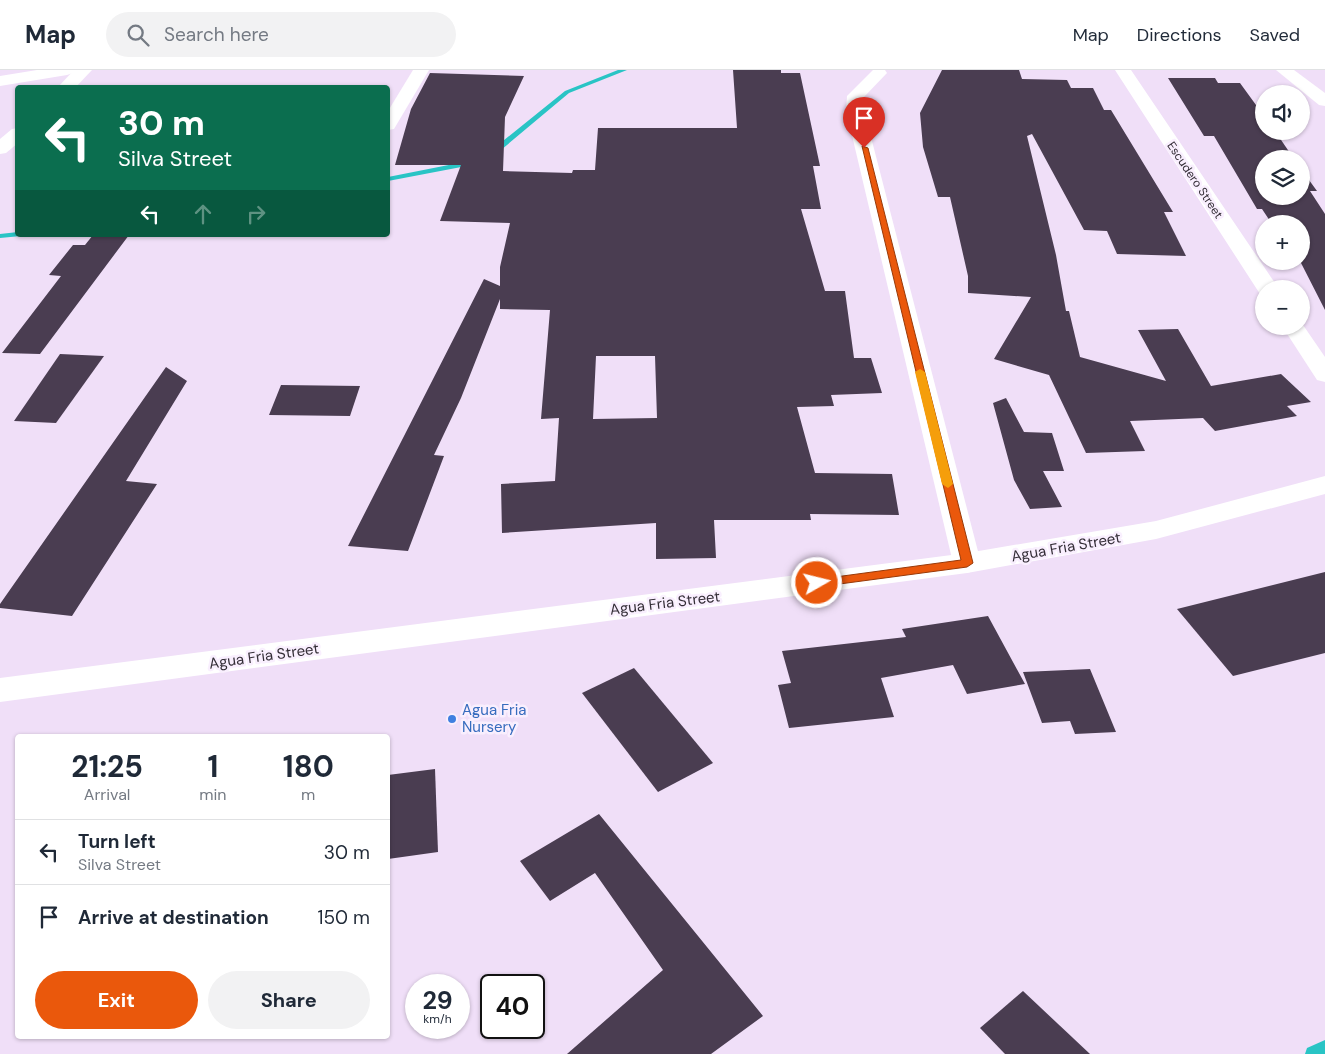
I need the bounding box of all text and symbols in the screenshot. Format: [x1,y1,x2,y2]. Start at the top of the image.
search box [106,12,456,57]
text: Map [25,19,76,50]
icon: search [124,21,152,49]
text: Search here [164,22,269,47]
text: Map [1073,23,1109,47]
text: Directions [1137,23,1222,47]
text: Saved [1250,23,1300,47]
map controls [1255,85,1310,335]
button: sound [1255,85,1310,140]
pin [843,97,885,148]
text: 30 m [118,100,205,146]
icon: arrive [850,104,878,132]
icon: left [35,105,100,170]
street label: Escudero Street [1163,138,1227,222]
text: Silva Street [118,144,232,173]
button: layers [1255,150,1310,205]
icon: left [136,200,164,228]
icon: ahead [189,200,217,228]
icon: right [242,200,270,228]
button: + [1255,215,1310,270]
button: − [1255,280,1310,335]
street label: Agua Fria Street [1010,528,1122,566]
position arrow [790,556,842,608]
street label: Agua Fria Street [609,586,721,620]
street label: Agua Fria Street [208,638,320,674]
place label: Agua Fria Nursery [462,700,526,737]
marker: Agua Fria Nursery [446,713,458,725]
text: 21:25 [71,747,143,786]
text: 1 [207,747,218,786]
text: 180 [283,747,334,786]
text: Arrival [84,784,130,805]
text: min [199,784,227,805]
text: m [301,784,315,805]
text: Turn left [78,829,156,854]
icon: left [35,838,63,866]
text: 30 m [324,840,370,865]
text: Silva Street [78,854,161,875]
icon: arrive [35,903,63,931]
text: Arrive at destination [78,905,269,930]
text: 150 m [318,905,370,930]
button: Exit [35,971,198,1029]
button: Share [208,971,370,1029]
speed limit sign: 40 [480,974,545,1039]
text: 29 [422,984,453,1017]
text: km/h [423,1011,452,1027]

